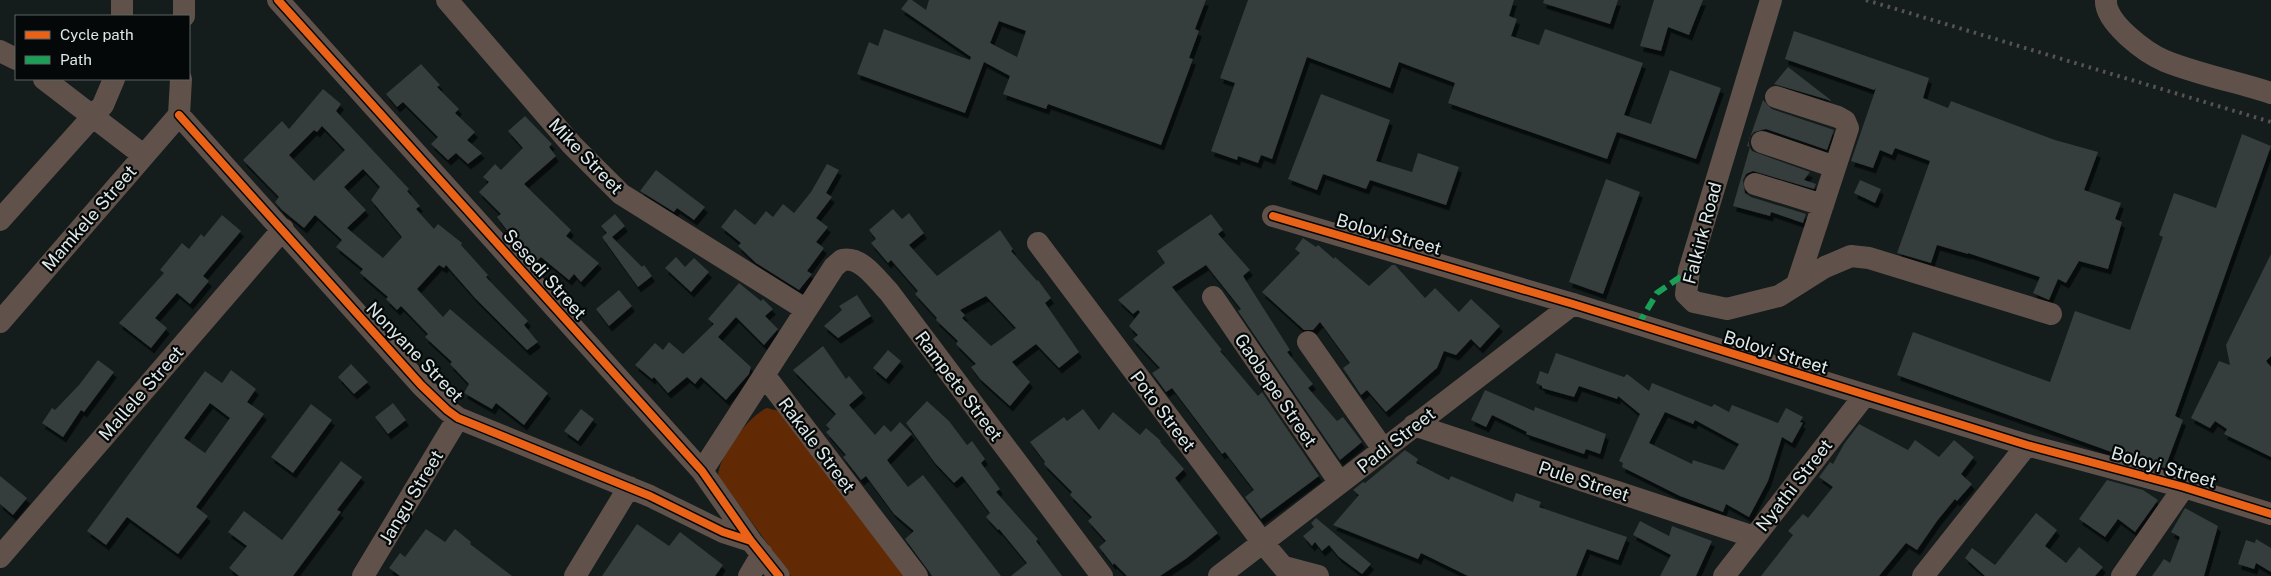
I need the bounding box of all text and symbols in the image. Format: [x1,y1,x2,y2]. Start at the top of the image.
legend [15,15,190,80]
text: Cycle path [60,26,134,43]
text: Path [60,51,92,68]
street label: Mike Street [545,114,627,198]
street label: Mamkele Street [37,161,141,275]
street label: Falkirk Road [1678,180,1726,286]
street label: Boloyi Street [1334,209,1444,259]
street label: Sesedi Street [499,225,591,323]
street label: Nonyane Street [362,298,468,406]
street label: Boloyi Street [1721,326,1831,378]
street label: Rampete Street [911,327,1007,445]
street label: Gaobepe Street [1230,329,1322,451]
street label: Mallele Street [94,341,188,445]
street label: Poto Street [1126,367,1200,455]
street label: Rakale Street [774,393,860,497]
street label: Padi Street [1353,403,1439,477]
street label: Nyathi Street [1751,435,1837,535]
street label: Boloyi Street [2109,442,2219,492]
street label: Jangu Street [375,446,447,548]
street label: Pule Street [1536,456,1632,506]

